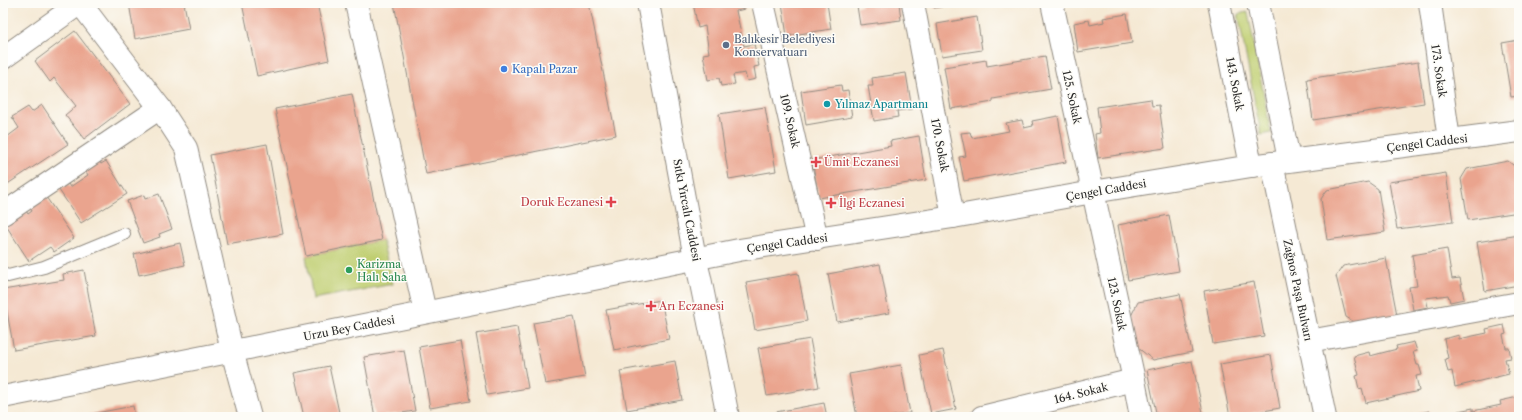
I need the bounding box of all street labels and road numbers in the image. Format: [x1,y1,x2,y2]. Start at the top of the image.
street label: 173. Sokak [1428,44,1450,99]
street label: 143. Sokak [1223,56,1247,113]
street label: 125. Sokak [1060,69,1085,126]
street label: 109. Sokak [777,93,803,150]
street label: 170. Sokak [928,117,952,174]
street label: Çengel Caddesi [1386,131,1469,155]
street label: Sıtkı Yırcalı Caddesi [670,158,704,263]
street label: Çengel Caddesi [1065,176,1148,204]
street label: Çengel Caddesi [746,230,829,256]
street label: Zağnos Paşa Bulvarı [1280,238,1316,343]
street label: 123. Sokak [1104,276,1130,333]
street label: Urzu Bey Caddesi [302,312,396,344]
street label: 164. Sokak [1053,379,1110,406]

